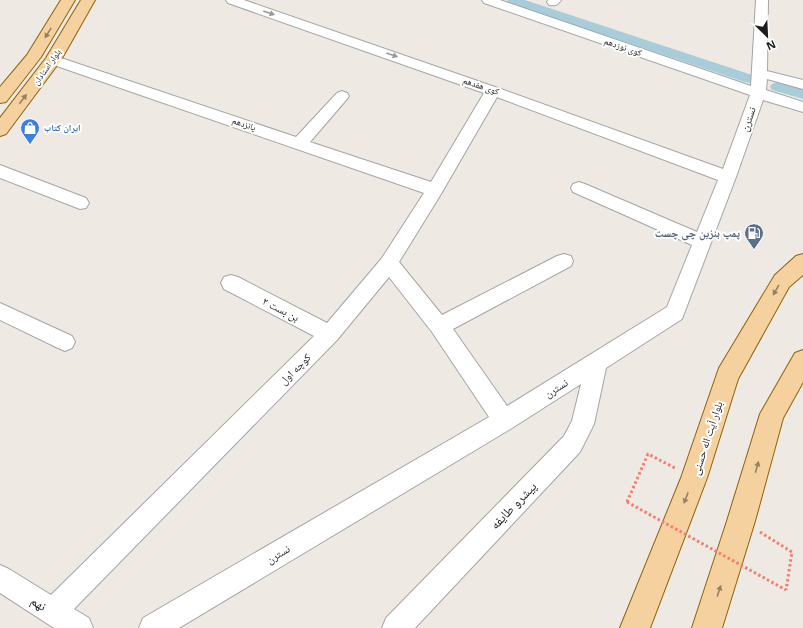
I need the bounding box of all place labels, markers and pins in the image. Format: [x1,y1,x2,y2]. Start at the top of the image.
shop icon: ایران کتاب [19,117,41,145]
place label: ایران کتاب [44,121,81,134]
fuel station icon: پمپ بنزین چى چست [743,222,765,250]
place label: پمپ بنزین چى چست [655,225,740,241]

